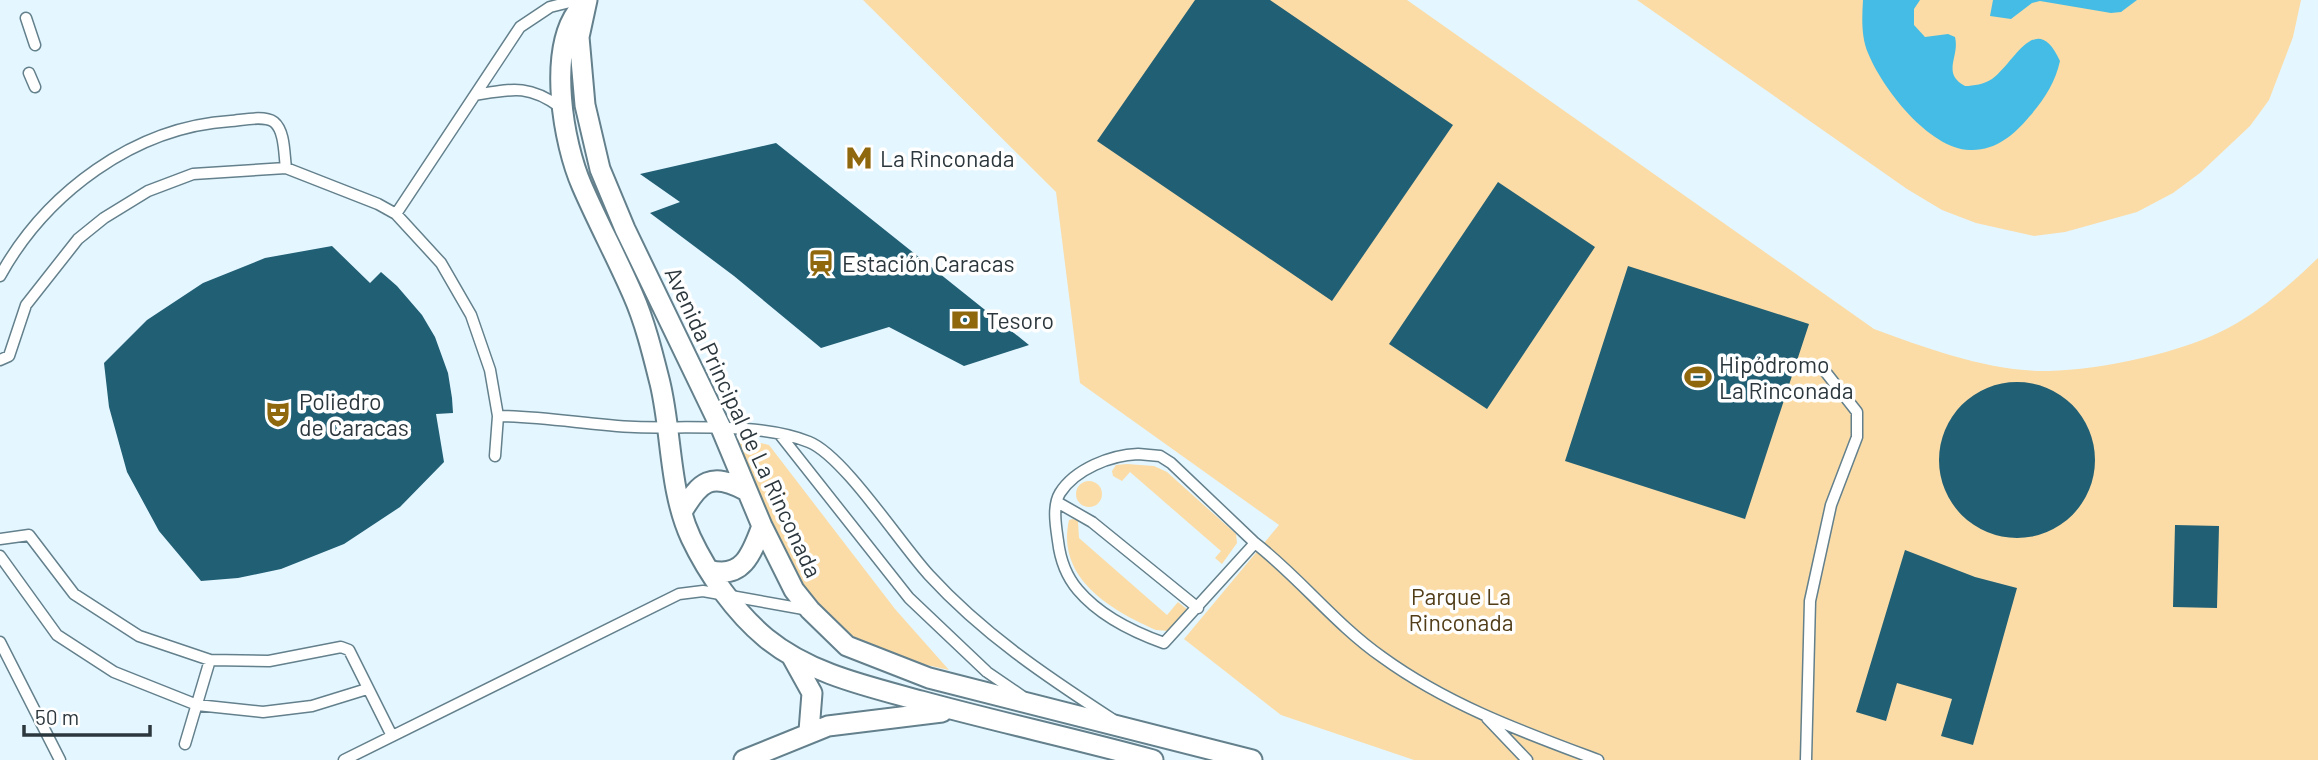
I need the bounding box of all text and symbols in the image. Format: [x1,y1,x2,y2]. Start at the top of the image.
metro station icon: La Rinconada [844,143,874,173]
place label: La Rinconada [880,144,1014,172]
station icon: Estación Caracas [806,248,836,278]
place label: Estación Caracas [842,249,1015,277]
street label: Avenida Principal de La Rinconada [660,262,828,582]
bank icon: Tesoro [950,305,980,335]
place label: Tesoro [986,306,1054,334]
place label: Hipódromo La Rinconada [1719,350,1853,404]
sports icon: Hipódromo La Rinconada [1683,362,1713,392]
place label: Poliedro de Caracas [299,387,409,441]
theatre icon: Poliedro de Caracas [263,399,293,429]
park label: Parque La Rinconada [1408,582,1514,636]
scale bar [24,694,150,738]
text: 50 m [35,704,79,729]

